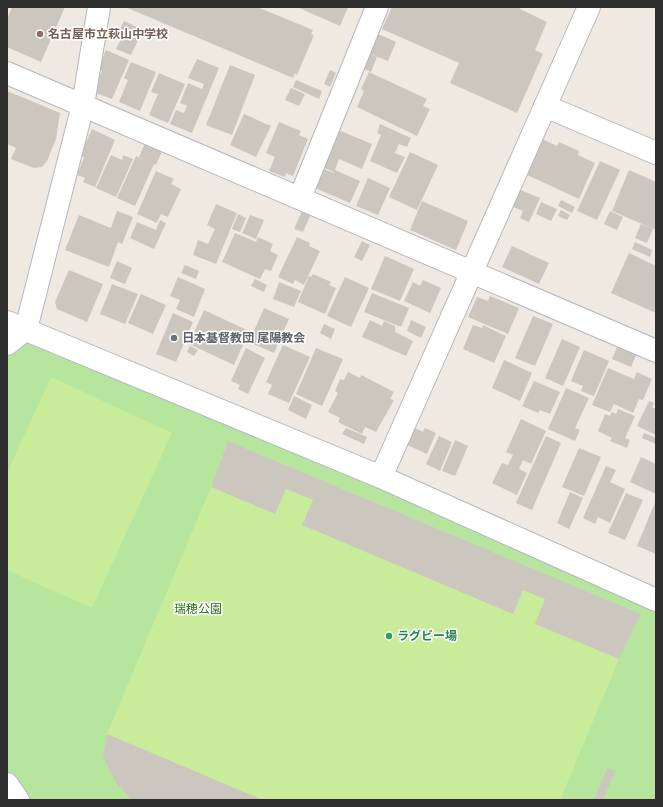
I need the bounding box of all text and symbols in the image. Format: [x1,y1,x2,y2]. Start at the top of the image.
place label: 名古屋市立萩山中学校 [48,27,168,41]
marker: 名古屋市立萩山中学校 [35,29,45,39]
place label: 日本基督教団 尾陽教会 [182,331,305,345]
marker: 日本基督教団 尾陽教会 [169,333,179,343]
park label: 瑞穂公園 [174,602,222,616]
place label: ラグビー場 [397,629,457,643]
marker: ラグビー場 [384,631,394,641]

